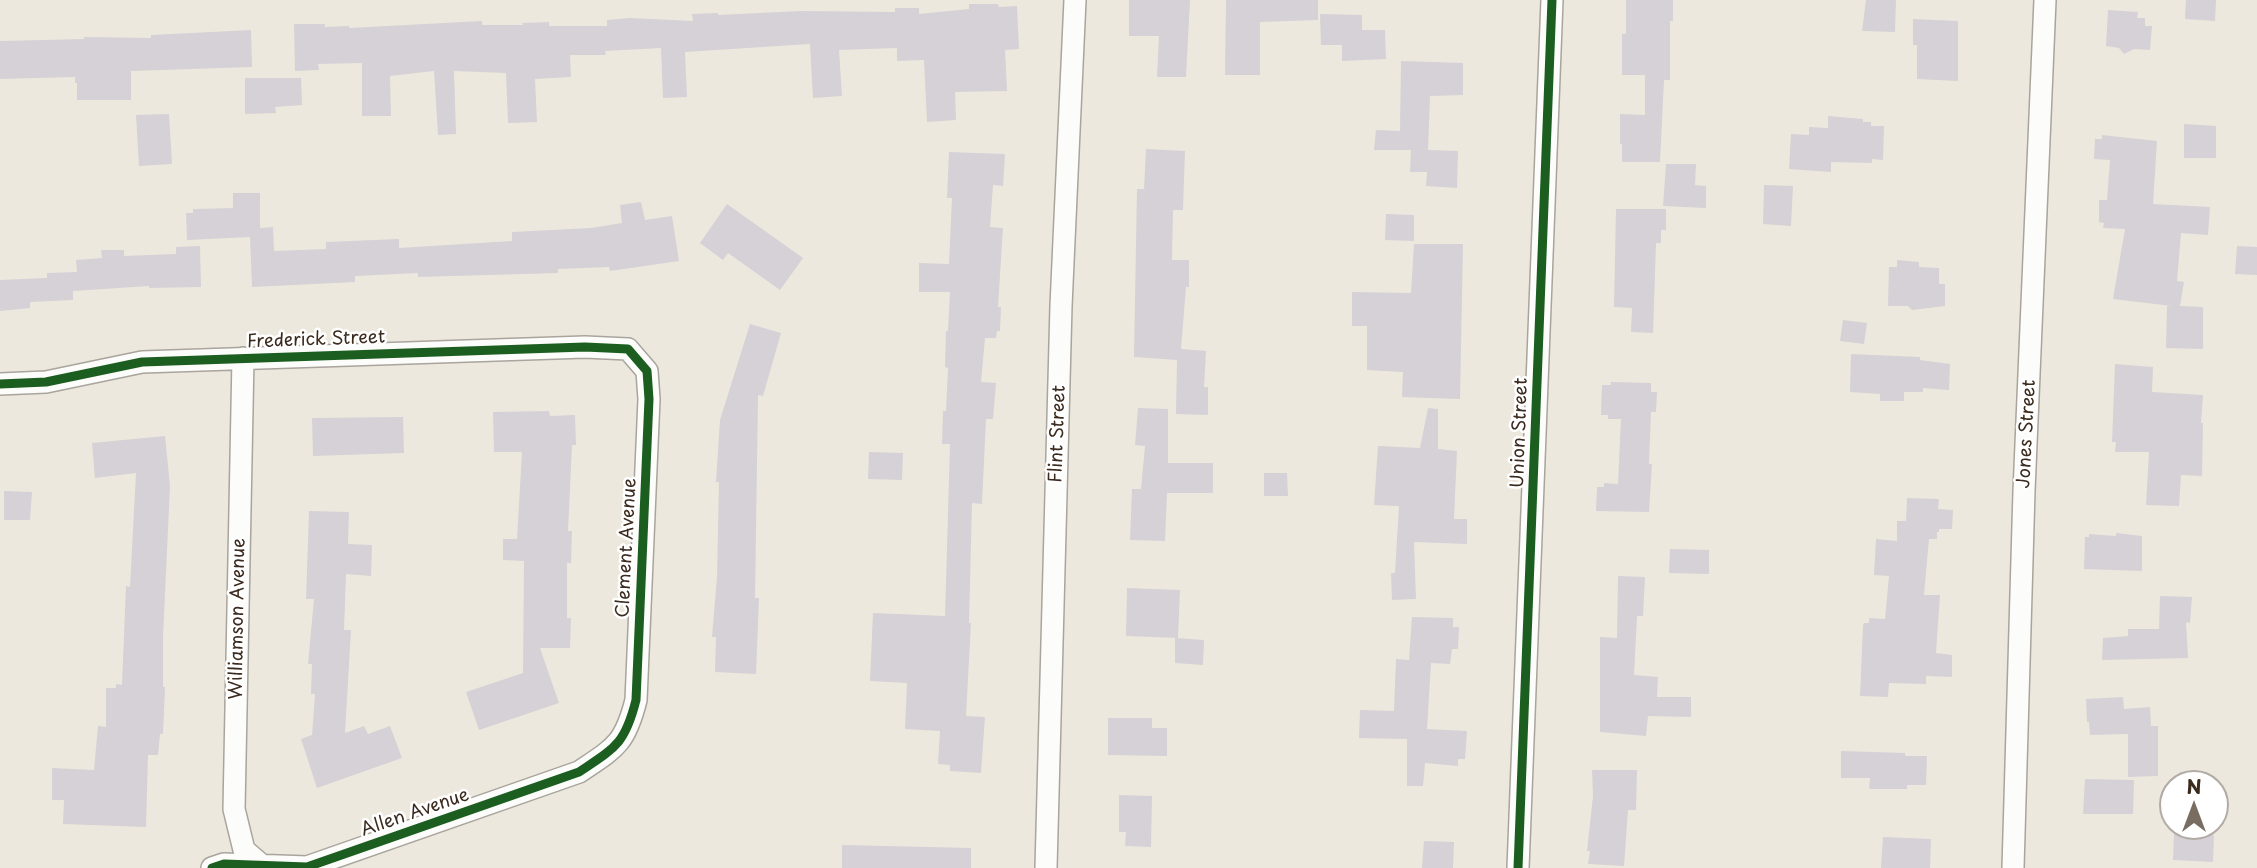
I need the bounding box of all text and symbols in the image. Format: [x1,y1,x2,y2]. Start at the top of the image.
street label: Frederick Street [246,327,386,353]
street label: Union Street [1507,377,1533,489]
street label: Jones Street [2013,379,2041,489]
street label: Flint Street [1046,385,1070,483]
street label: Clement Avenue [613,478,641,618]
street label: Williamson Avenue [226,538,250,700]
north arrow [2159,770,2229,840]
text: N [2186,772,2202,800]
street label: Allen Avenue [358,784,472,842]

